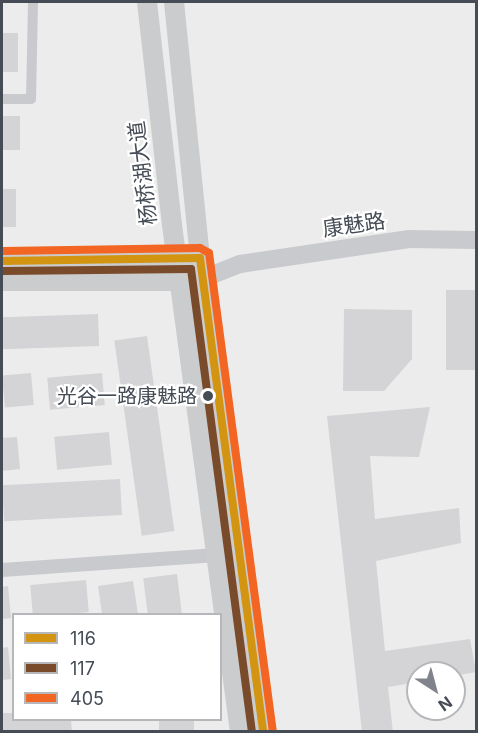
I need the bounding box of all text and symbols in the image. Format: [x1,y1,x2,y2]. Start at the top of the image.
street label: 杨桥湖大道 [124,119,162,227]
street label: 康魅路 [321,208,387,242]
place label: 光谷一路康魅路 [57,384,197,408]
marker: 光谷一路康魅路 [202,390,214,402]
legend [12,613,222,721]
text: 116 [70,628,96,649]
text: 117 [70,658,95,679]
north arrow [406,661,466,721]
text: 405 [70,688,104,709]
text: N [435,692,456,716]

